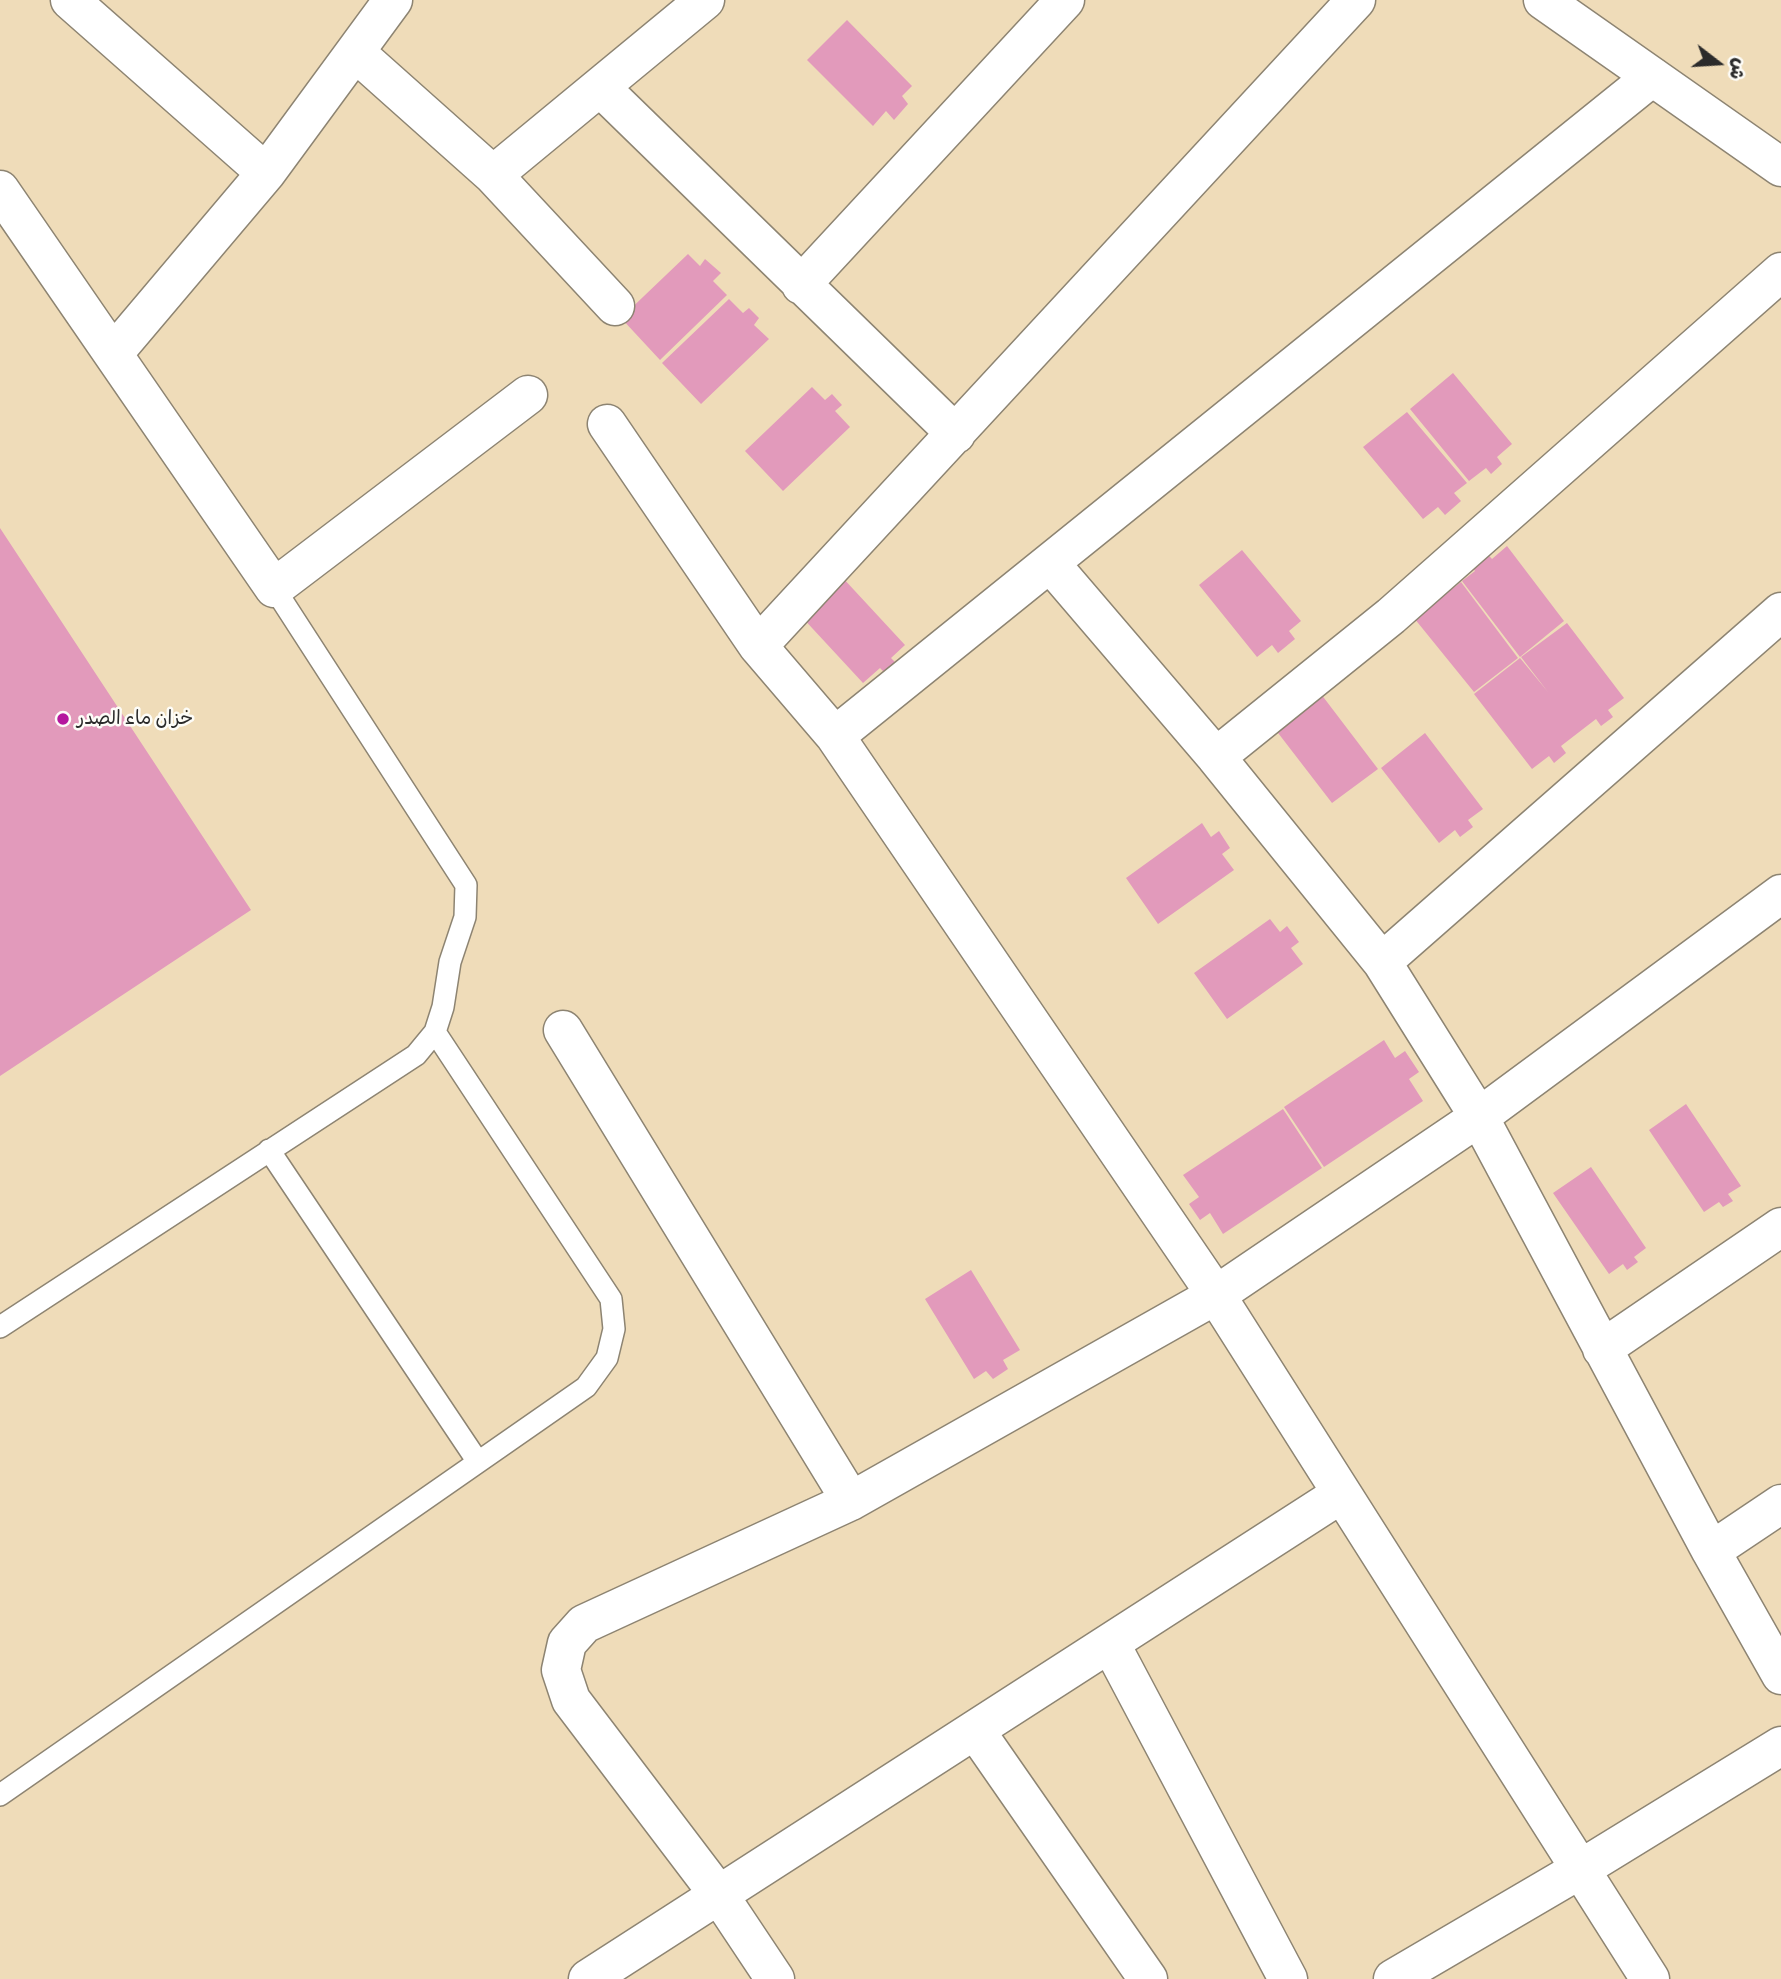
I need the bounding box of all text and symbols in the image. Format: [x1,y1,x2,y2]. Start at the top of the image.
north arrow [1683,28,1753,98]
text: ش [1724,56,1753,83]
place label: خزان ماء الصدر [77,708,193,730]
marker: خزان ماء الصدر [55,711,71,727]

